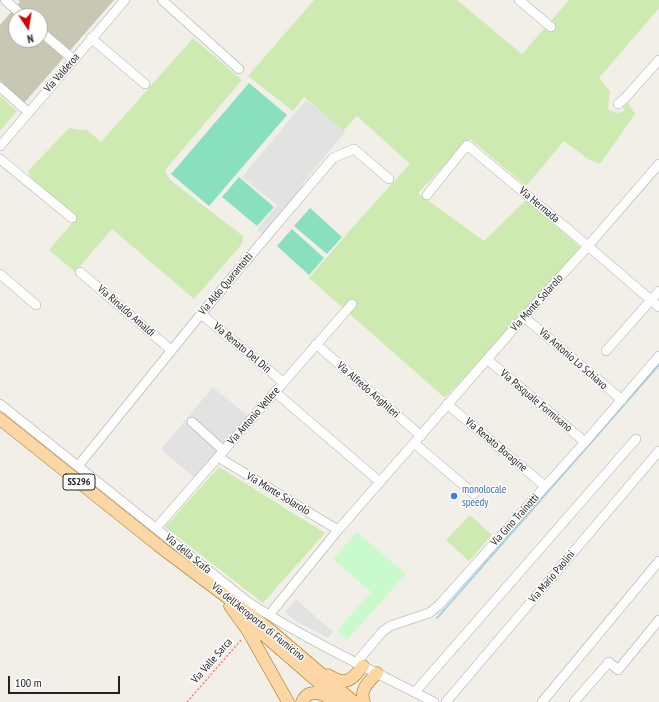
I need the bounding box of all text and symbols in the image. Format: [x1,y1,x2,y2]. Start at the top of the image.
north arrow [8,8,48,48]
text: N [26,31,35,46]
street label: Via Valderoa [42,51,82,95]
street label: Via Hermada [516,184,562,226]
street label: Via Aldo Quarantotti [196,250,256,318]
street label: Via Monte Solarolo [508,272,566,334]
street label: Via Rinaldo Amaldi [95,282,157,340]
street label: Via Renato Del Din [211,320,273,376]
street label: Via Antonio Lo Schiavo [536,326,610,392]
street label: Via Alfredo Anghileri [334,359,402,421]
street label: Via Pasquale Formisano [497,367,575,435]
street label: Via Antonio Vellere [225,384,283,448]
street label: Via Renato Boragine [462,415,530,475]
street label: Via Monte Solarolo [244,470,312,518]
road number: SS296 [63,474,95,490]
place label: monolocale speedy [462,483,506,509]
marker: monolocale speedy [449,491,459,501]
street label: Via Gino Trainotti [488,491,542,549]
street label: Via della Scafa [162,531,214,577]
street label: Via Mario Paolini [526,548,578,606]
street label: Via dell'Aeroporto di Fiumicino [209,580,307,664]
street label: Via Valle Sarca [189,636,235,686]
scale bar [10,668,122,694]
text: 100 m [15,675,42,690]

